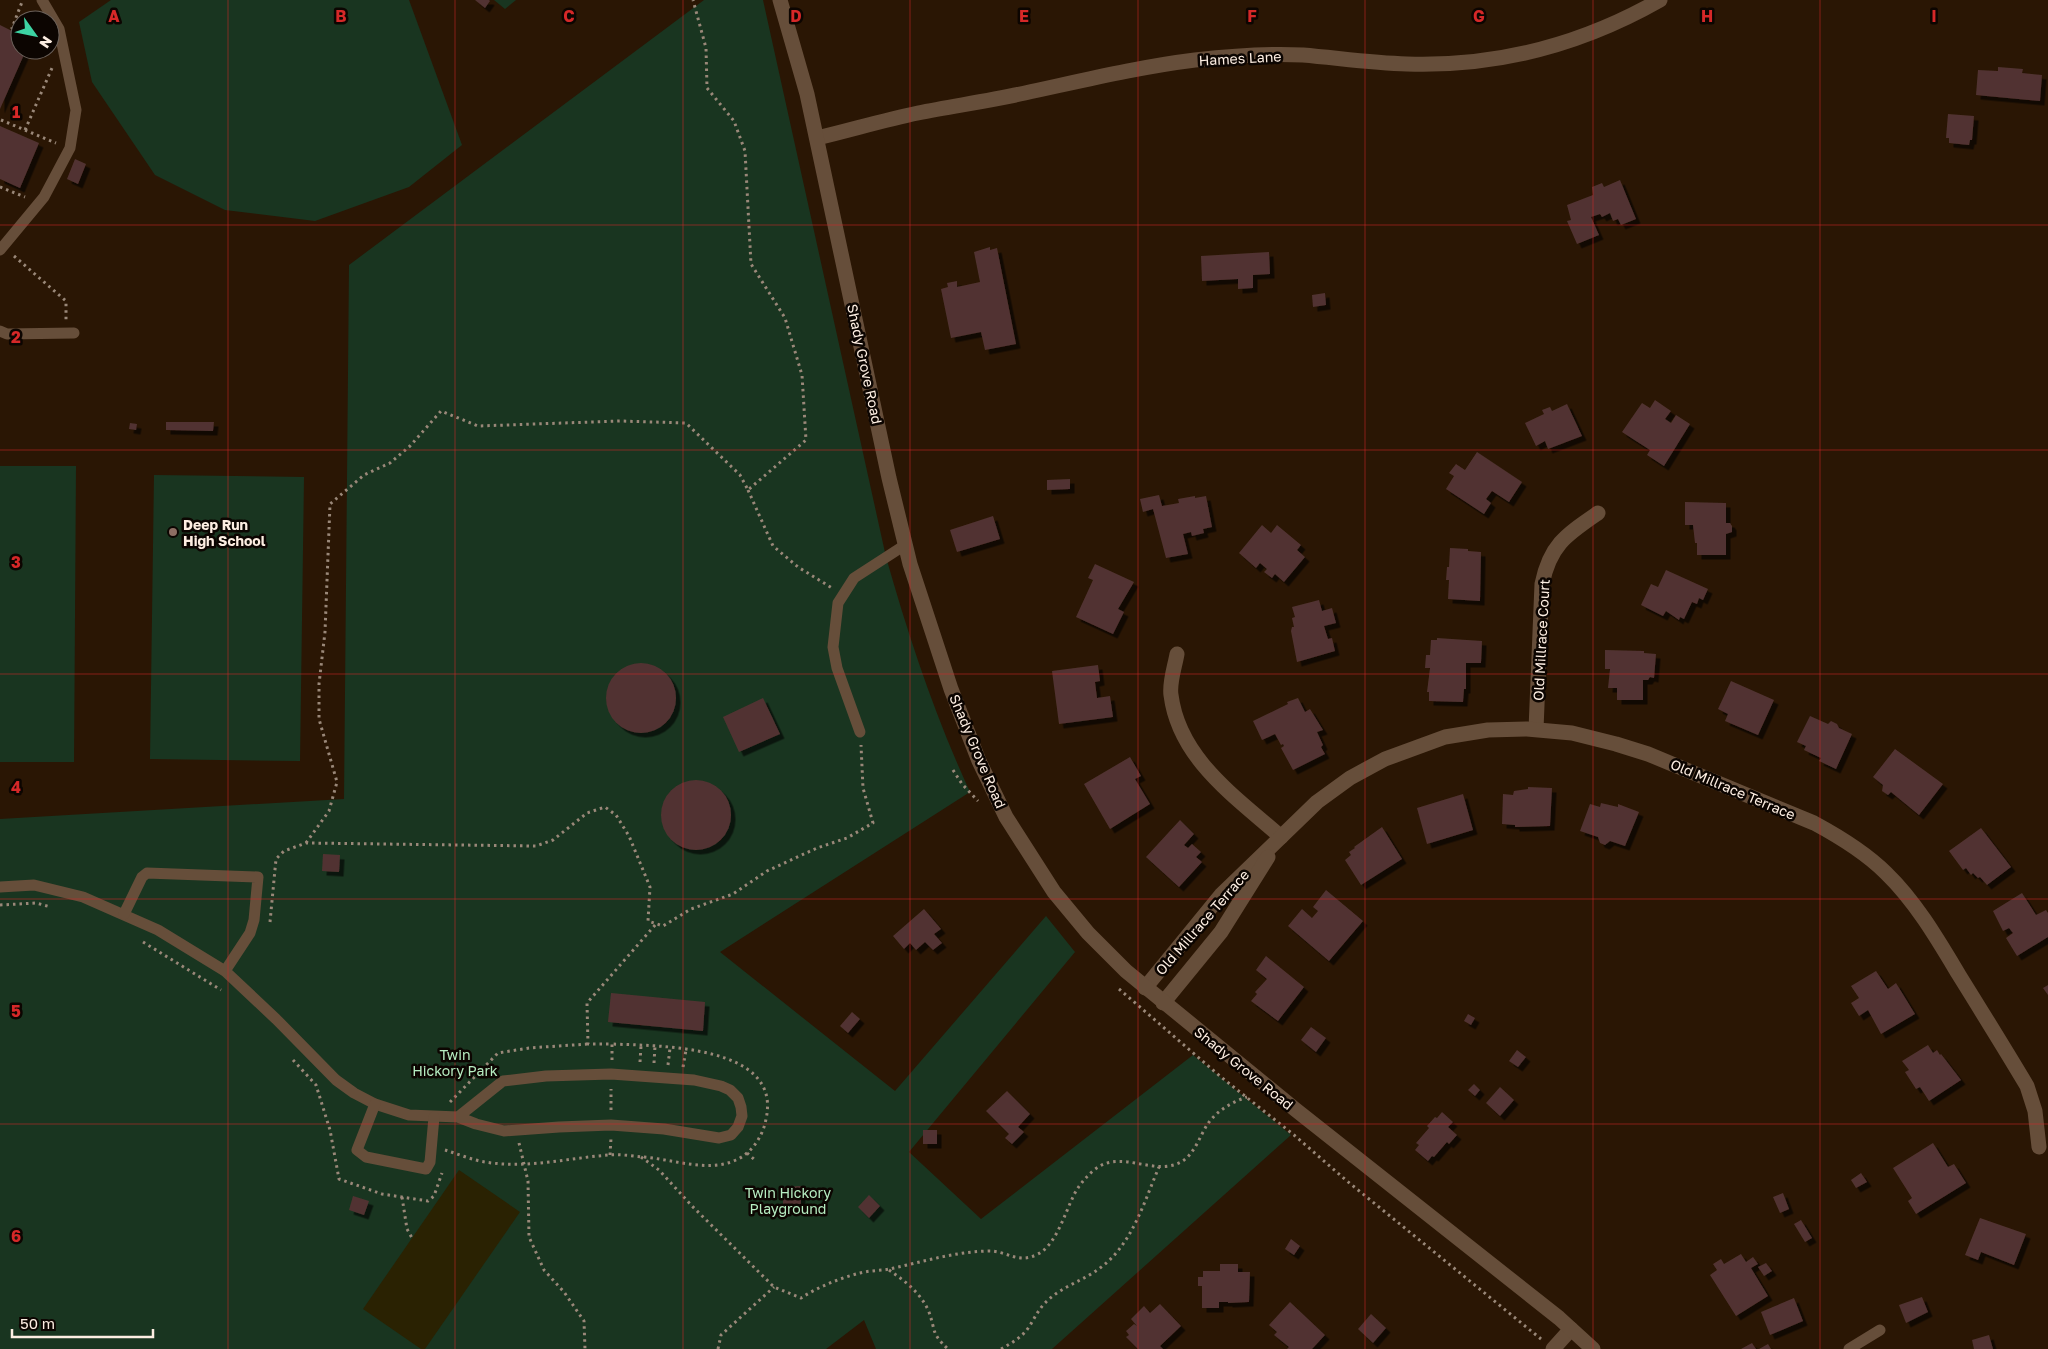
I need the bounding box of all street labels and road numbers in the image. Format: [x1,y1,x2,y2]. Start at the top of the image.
street label: Hames Lane [1198,47,1282,69]
street label: Shady Grove Road [844,302,886,426]
street label: Old Millrace Court [1529,579,1553,701]
street label: Shady Grove Road [946,691,1010,811]
street label: Old Millrace Terrace [1668,755,1798,823]
street label: Old Millrace Terrace [1152,866,1252,978]
street label: Shady Grove Road [1191,1023,1297,1113]

